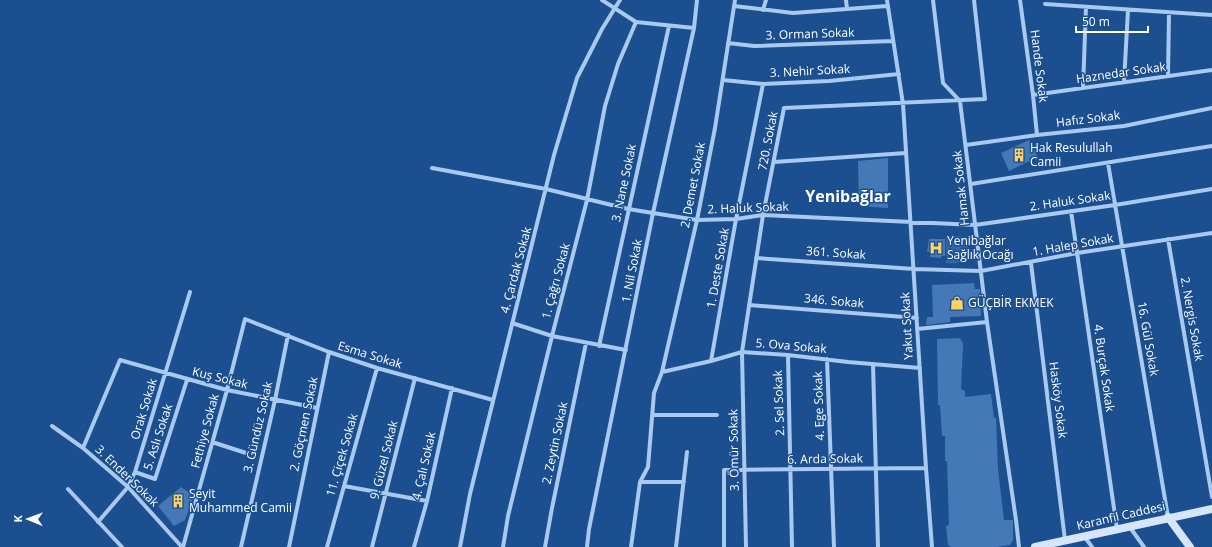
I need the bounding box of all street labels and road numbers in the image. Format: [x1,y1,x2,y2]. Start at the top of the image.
street label: 3. Orman Sokak [765,23,855,44]
street label: Hande Sokak [1027,29,1052,104]
street label: Haznedar Sokak [1075,58,1168,87]
street label: 3. Nehir Sokak [769,60,851,81]
street label: Hafız Sokak [1055,106,1122,131]
street label: 720. Sokak [753,109,782,172]
street label: 2. Demet Sokak [676,140,709,229]
street label: 3. Nane Sokak [607,142,640,223]
street label: Hamak Sokak [948,149,973,227]
street label: 2. Haluk Sokak [1028,186,1112,215]
street label: 2. Haluk Sokak [707,198,790,217]
street label: 4. Çardak Sokak [496,224,535,315]
street label: 1. Deste Sokak [702,226,733,310]
street label: 1. Halep Sokak [1031,229,1115,260]
street label: 1. Nil Sokak [617,237,646,304]
street label: 1. Çağrı Sokak [537,240,574,321]
street label: 361. Sokak [806,242,867,263]
street label: 2. Nergis Sokak [1177,275,1208,363]
street label: 346. Sokak [803,289,865,312]
street label: Yakut Sokak [896,291,917,360]
street label: 16. Gül Sokak [1134,300,1164,378]
street label: 4. Burçak Sokak [1090,323,1119,413]
street label: 5. Ova Sokak [755,334,828,357]
street label: Esma Sokak [336,337,405,373]
street label: Hasköy Sokak [1045,361,1072,440]
street label: Kuş Sokak [191,362,250,393]
street label: 2. Sel Sokak [769,369,788,436]
street label: 4. Ege Sokak [809,370,828,441]
street label: 2. Göçmen Sokak [285,374,322,473]
street label: Orak Sokak [126,375,161,442]
street label: 3. Gündüz Sokak [239,379,276,474]
street label: Fethiye Sokak [186,391,223,470]
street label: 2. Zeytin Sokak [538,400,572,486]
street label: 5. Aslı Sokak [139,401,176,472]
street label: 3. Ömür Sokak [724,408,743,491]
street label: 11. Çiçek Sokak [322,411,362,498]
street label: 9. Güzel Sokak [365,418,402,501]
street label: 4. Çalı Sokak [407,429,440,502]
street label: 3. Ender Sokak [92,441,163,511]
street label: 6. Arda Sokak [787,449,864,468]
street label: Karanfil Caddesi [1075,497,1167,534]

